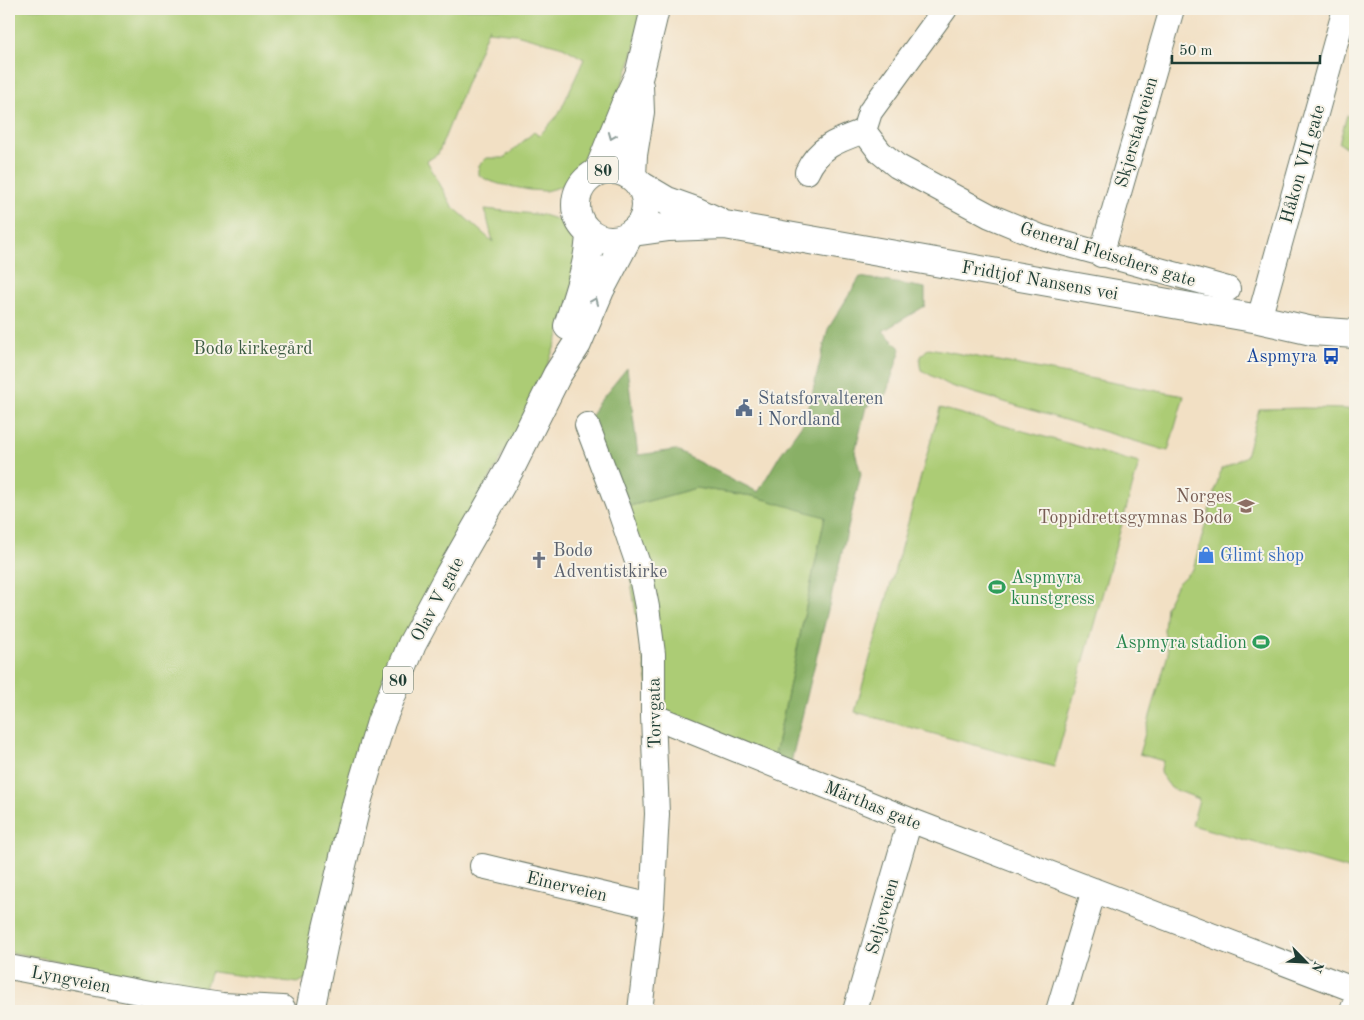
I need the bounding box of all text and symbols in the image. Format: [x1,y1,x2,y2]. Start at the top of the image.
scale bar [1172,32,1319,64]
text: 50 m [1179,44,1213,59]
street label: Skjerstadveien [1113,75,1161,190]
street label: Håkon VII gate [1277,103,1328,226]
one-way arrow [608,131,619,140]
road number: 80 [588,156,618,184]
street label: General Fleischers gate [1018,220,1198,290]
street label: Fridtjof Nansens vei [960,258,1120,304]
one-way arrow [589,297,600,306]
park label: Bodø kirkegård [193,340,313,358]
bus stop icon: Aspmyra [1321,346,1341,366]
place label: Aspmyra [1246,348,1317,366]
place label: Statsforvalteren i Nordland [758,390,884,429]
public building icon: Statsforvalteren i Nordland [734,398,754,418]
place label: Norges Toppidrettsgymnas Bodø [1038,488,1232,527]
school or university icon: Norges Toppidrettsgymnas Bodø [1236,496,1256,516]
place label: Bodø Adventistkirke [553,542,667,581]
shop icon: Glimt shop [1196,545,1216,565]
place label: Glimt shop [1220,547,1304,565]
church icon: Bodø Adventistkirke [529,550,549,570]
street label: Olav V gate [408,554,468,645]
place label: Aspmyra kunstgress [1011,569,1095,608]
sports icon: Aspmyra kunstgress [987,577,1007,597]
sports icon: Aspmyra stadion [1251,632,1271,652]
place label: Aspmyra stadion [1115,634,1247,652]
road number: 80 [383,666,413,694]
street label: Torvgata [645,677,665,749]
street label: Märthas gate [822,778,923,833]
street label: Einerveien [525,869,609,905]
street label: Seljeveien [864,876,902,956]
north arrow [1282,938,1332,988]
text: N [1308,959,1326,975]
street label: Lyngveien [29,963,112,997]

